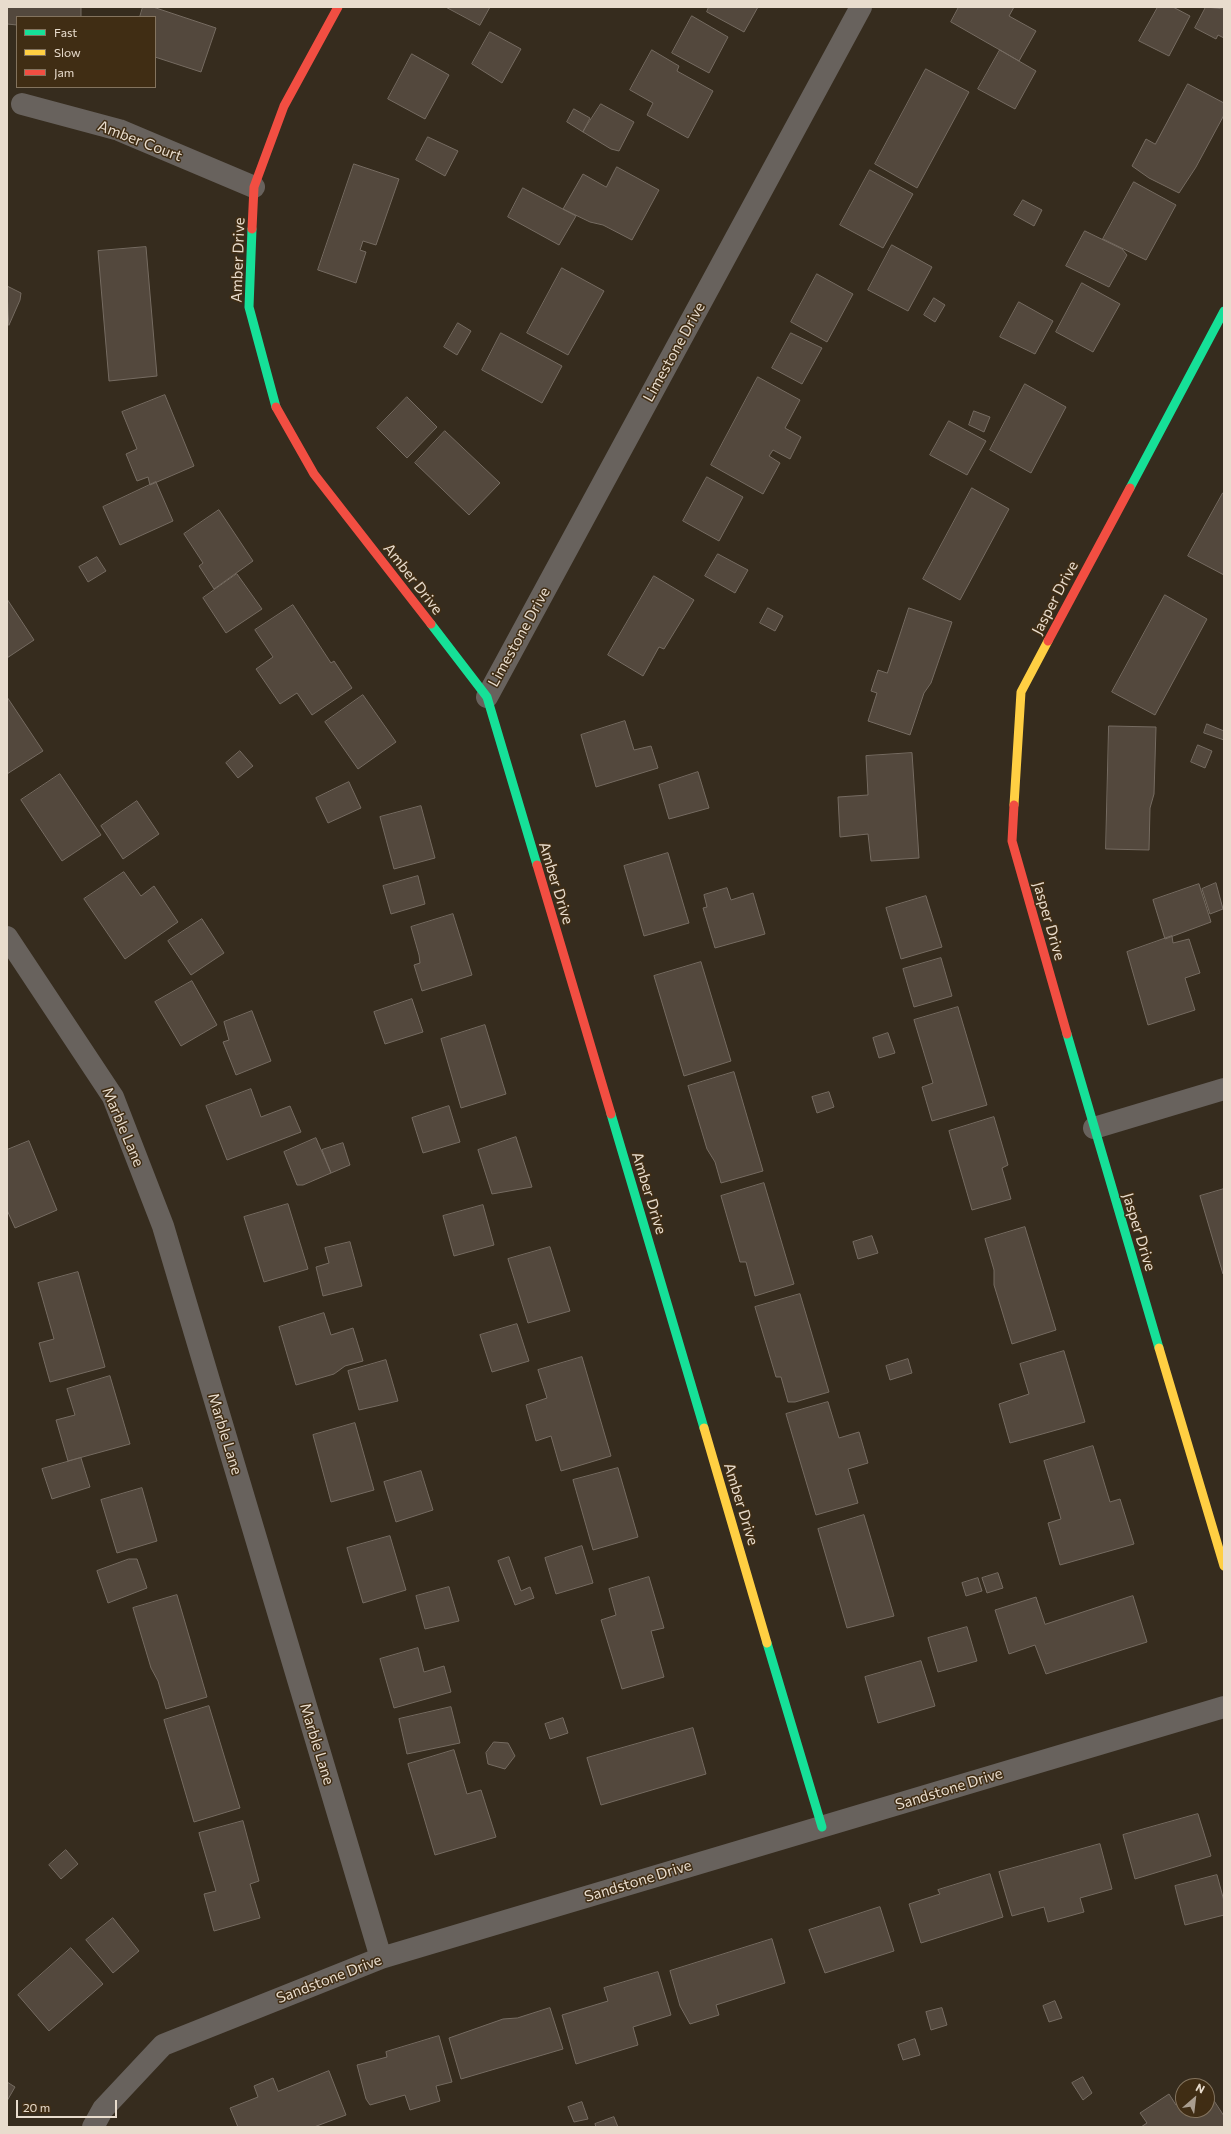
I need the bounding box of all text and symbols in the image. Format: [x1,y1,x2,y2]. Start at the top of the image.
legend [16,16,156,88]
text: Fast [54,25,77,39]
text: Slow [54,45,81,59]
text: Jam [54,65,74,79]
street label: Amber Court [95,117,185,165]
street label: Amber Drive [228,217,248,303]
street label: Limestone Drive [639,299,709,405]
street label: Amber Drive [380,540,446,618]
street label: Jasper Drive [1028,558,1082,638]
street label: Limestone Drive [484,584,554,690]
street label: Amber Drive [535,840,577,926]
street label: Jasper Drive [1029,880,1069,962]
street label: Marble Lane [98,1085,148,1169]
street label: Amber Drive [628,1150,670,1236]
street label: Jasper Drive [1119,1191,1159,1273]
street label: Marble Lane [204,1391,246,1477]
street label: Amber Drive [720,1461,762,1547]
street label: Marble Lane [296,1701,338,1787]
street label: Sandstone Drive [893,1764,1005,1814]
street label: Sandstone Drive [582,1856,694,1906]
street label: Sandstone Drive [274,1951,384,2007]
north arrow [1175,2078,1215,2118]
text: N [1194,2080,1207,2096]
scale bar [18,2092,119,2118]
text: 20 m [23,2100,50,2114]

